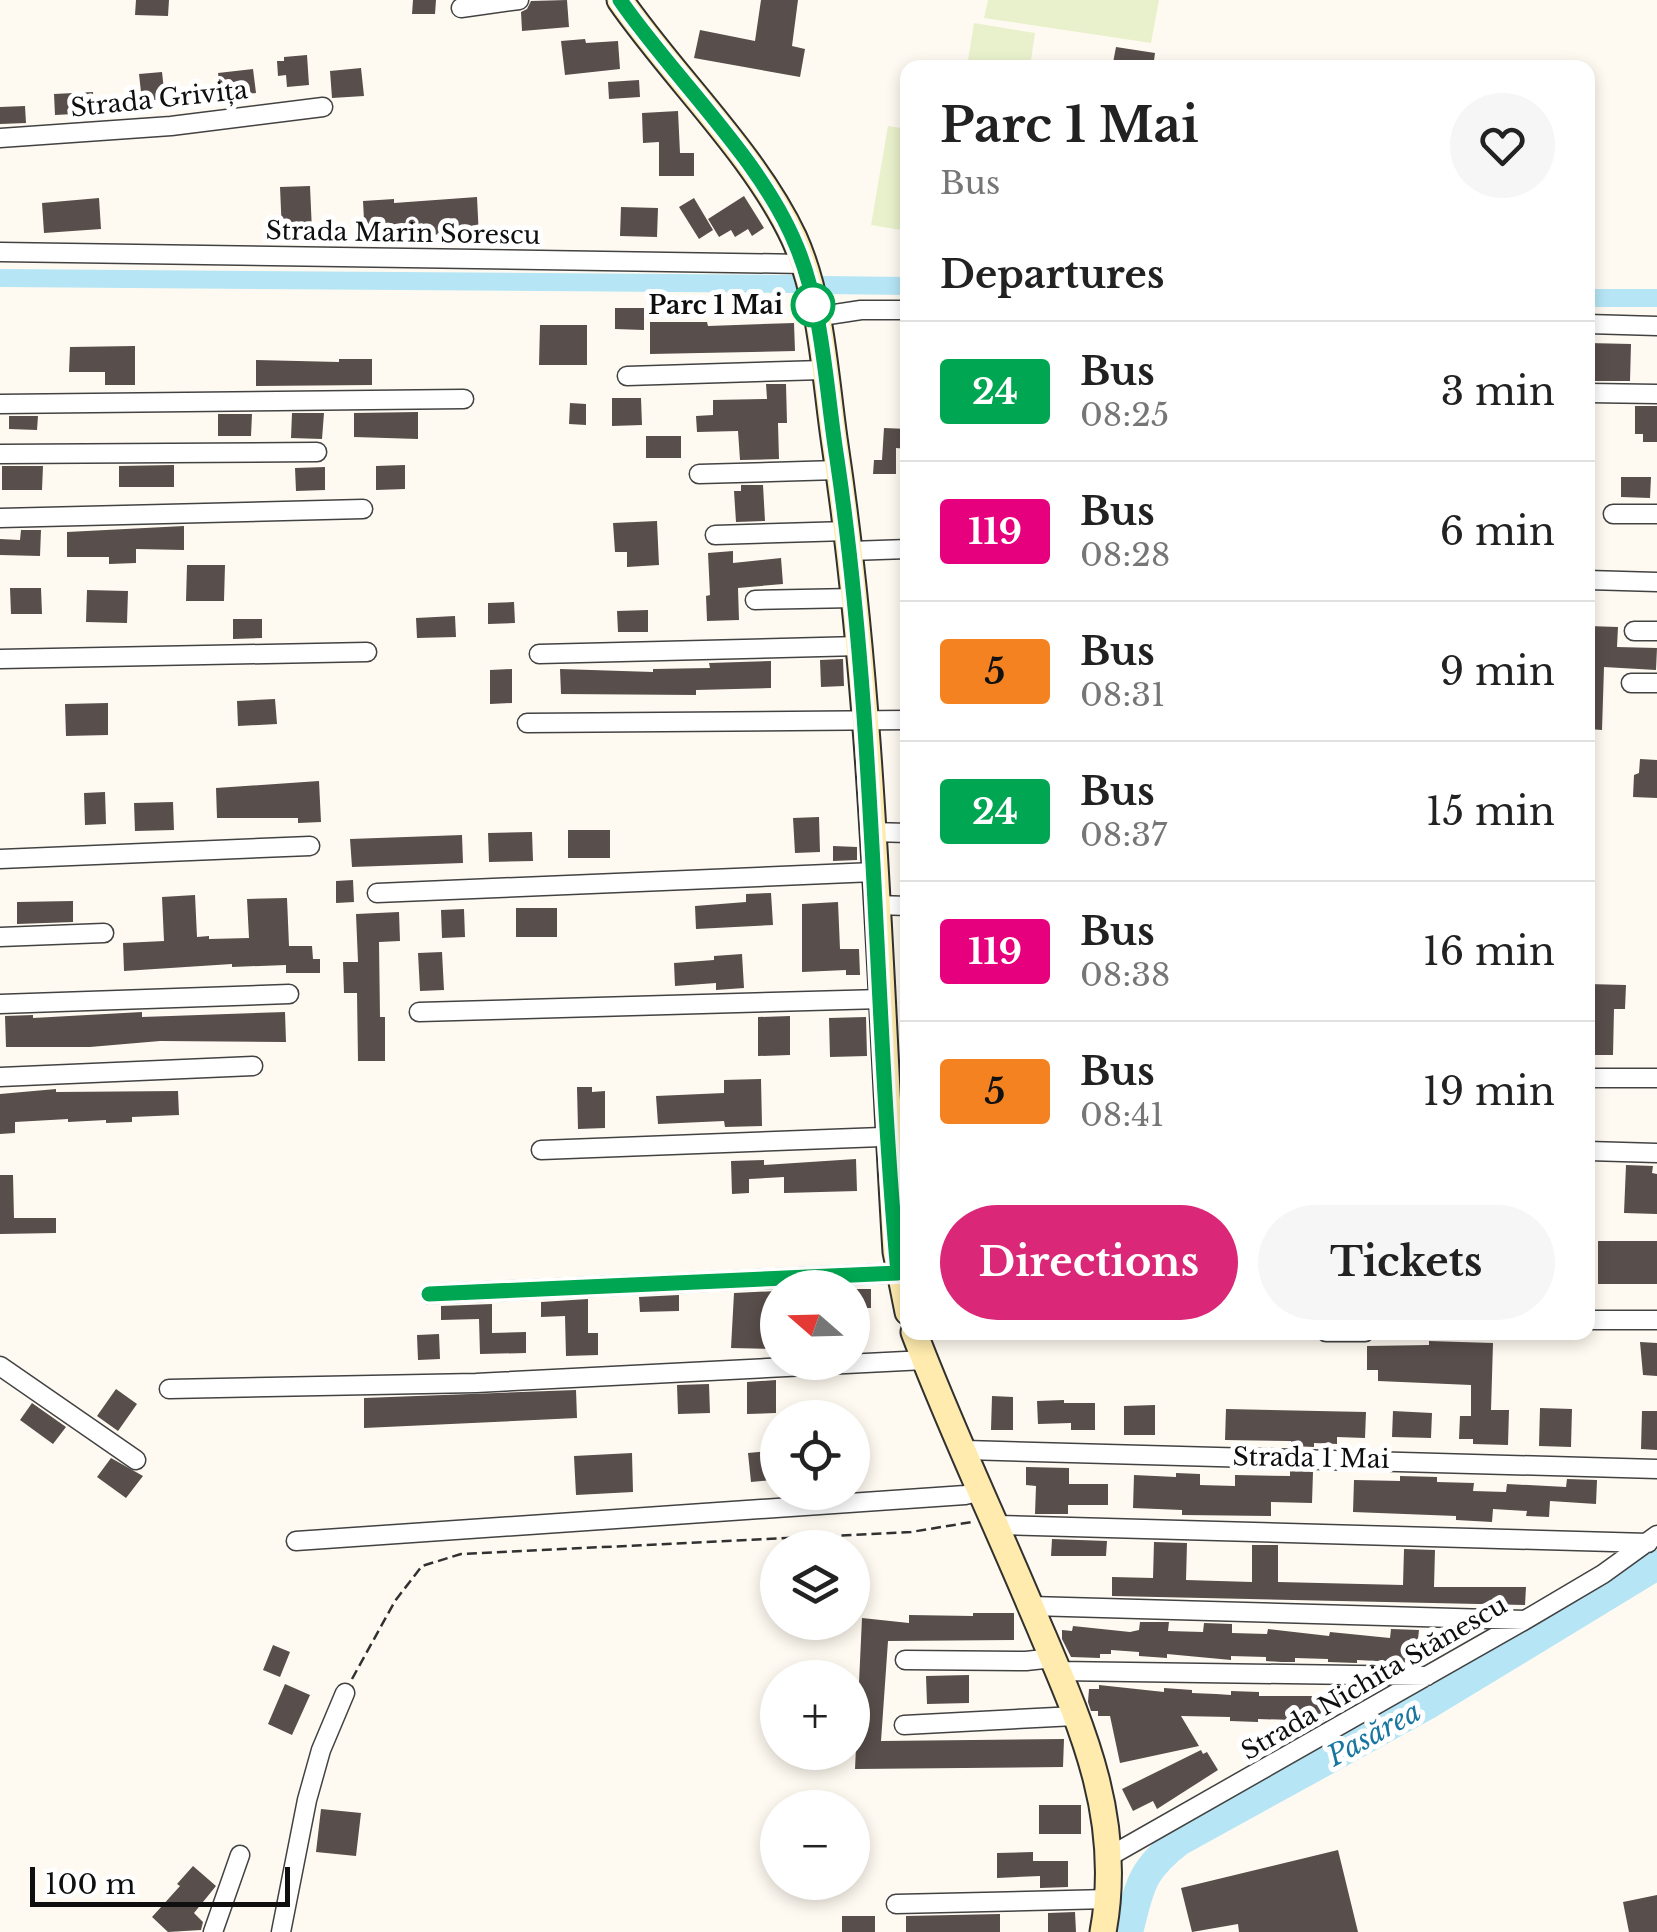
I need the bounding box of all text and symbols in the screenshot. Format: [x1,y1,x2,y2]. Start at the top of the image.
street label: Strada Grivița [69,74,249,124]
button: heart [1450,93,1555,198]
text: Parc 1 Mai [940,95,1198,155]
text: Bus [940,163,1000,203]
street label: Strada Marin Sorescu [265,215,541,251]
text: Departures [940,251,1164,298]
marker: Parc 1 Mai [792,284,834,326]
place label: Parc 1 Mai [648,290,783,321]
text: Bus [1080,348,1155,395]
text: 3 min [1441,368,1555,415]
text: 24 [972,370,1018,413]
text: 08:25 [1080,395,1169,435]
text: Bus [1080,488,1155,535]
text: 6 min [1440,508,1555,555]
text: 119 [968,510,1022,553]
text: 08:28 [1080,535,1170,575]
text: Bus [1080,628,1155,675]
text: 9 min [1440,648,1555,695]
text: 5 [985,650,1005,693]
text: 08:31 [1080,675,1165,715]
text: Bus [1080,768,1155,815]
text: 15 min [1426,788,1555,835]
text: 24 [972,790,1018,833]
text: 08:37 [1080,815,1167,855]
text: Bus [1080,908,1155,955]
text: 16 min [1423,928,1555,975]
text: 119 [968,930,1022,973]
text: 08:38 [1080,955,1170,995]
text: Bus [1080,1048,1155,1095]
text: 19 min [1423,1068,1555,1115]
text: 5 [985,1070,1005,1113]
text: 08:41 [1080,1095,1164,1135]
button: Directions [940,1205,1238,1320]
button: Tickets [1258,1205,1555,1320]
north arrow [760,1270,870,1380]
map controls [760,1270,870,1900]
button: locate [760,1400,870,1510]
street label: Strada 1 Mai [1232,1441,1390,1475]
button: layers [760,1530,870,1640]
street label: Strada Nichita Stănescu [1236,1589,1512,1767]
button: + [760,1660,870,1770]
water label: Pasărea [1320,1694,1427,1774]
button: − [760,1790,870,1900]
scale bar [30,1862,290,1906]
text: 100 m [45,1867,136,1902]

